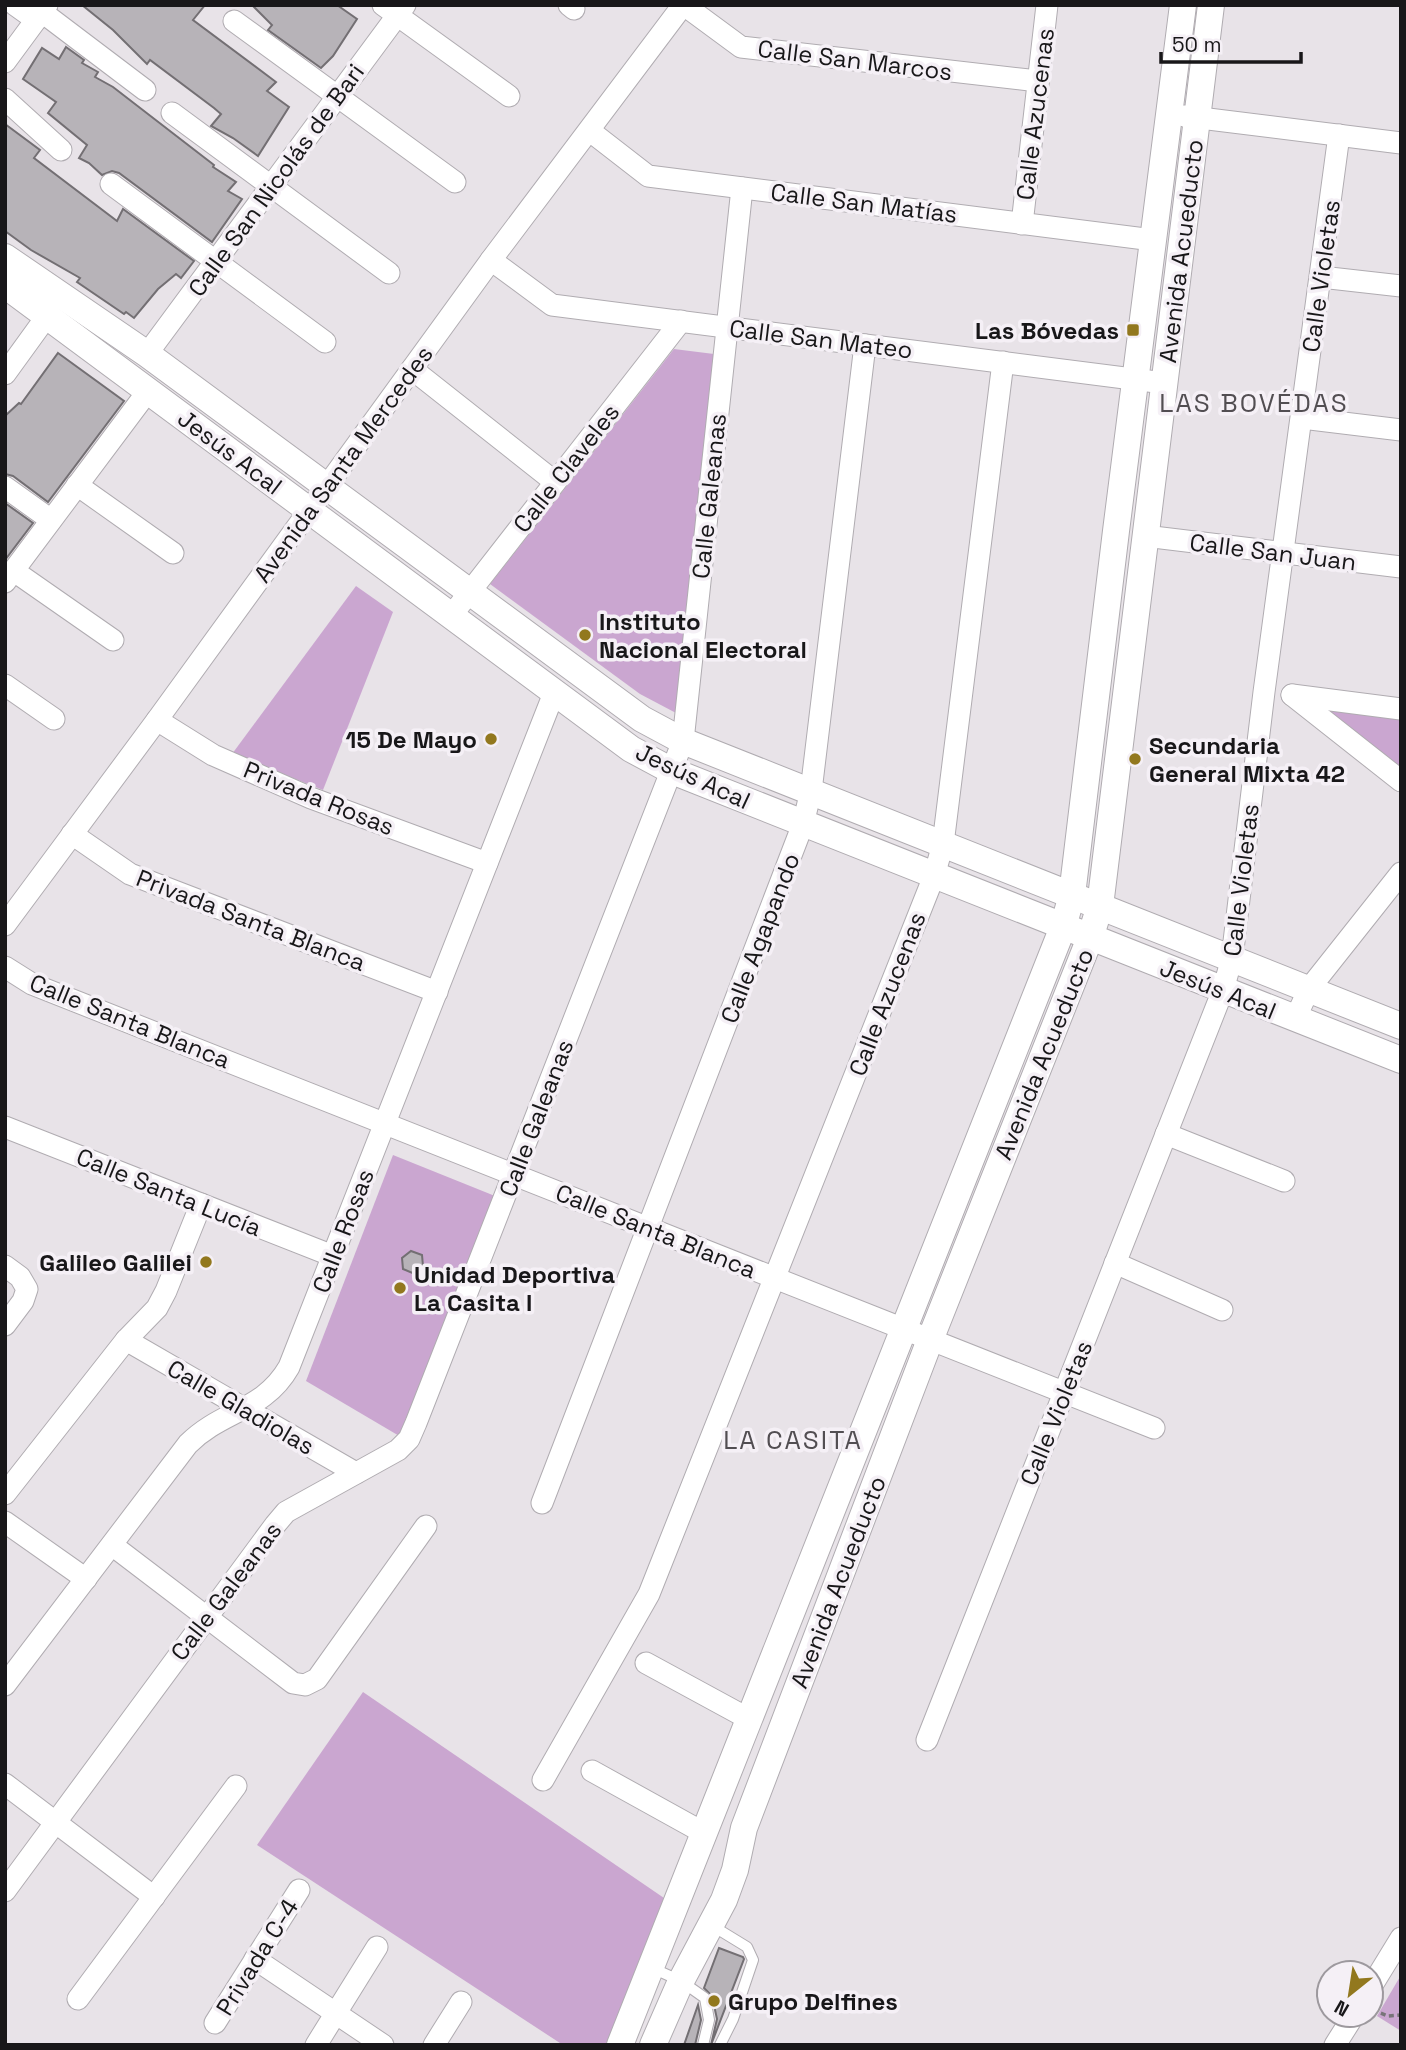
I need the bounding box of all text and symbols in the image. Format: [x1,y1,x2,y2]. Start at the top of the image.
scale bar [1161,21,1301,65]
street label: Calle Azucenas [1009,26,1061,202]
text: 50 m [1172,31,1222,58]
street label: Calle San Marcos [756,33,954,87]
street label: Calle San Nicolás de Bari [181,57,371,303]
street label: Avenida Acueducto [1152,138,1210,364]
street label: Calle San Matías [769,176,959,230]
street label: Calle Violetas [1295,198,1347,354]
street label: Calle San Mateo [728,312,914,366]
place label: Las Bóvedas [975,315,1119,346]
marker: Las Bóvedas [1125,322,1141,338]
street label: Avenida Santa Mercedes [247,339,439,589]
district label: LAS BOVÉDAS [1159,386,1349,420]
street label: Calle Claveles [506,397,626,539]
street label: Jesús Acal [172,403,288,501]
street label: Calle Galeanas [685,412,733,580]
street label: Calle San Juan [1188,526,1358,578]
place label: Instituto Nacional Electoral [599,606,807,665]
marker: Instituto Nacional Electoral [577,627,593,643]
place label: 15 De Mayo [346,724,477,755]
place label: Secundaria General Mixta 42 [1149,730,1345,789]
marker: 15 De Mayo [483,731,499,747]
street label: Jesús Acal [631,736,755,816]
marker: Secundaria General Mixta 42 [1127,751,1143,767]
street label: Privada Rosas [239,754,399,842]
street label: Calle Violetas [1216,802,1266,958]
street label: Calle Agapando [713,849,807,1027]
street label: Privada Santa Blanca [132,862,370,978]
street label: Calle Azucenas [842,908,932,1080]
street label: Avenida Acueducto [988,944,1100,1164]
street label: Jesús Acal [1155,952,1281,1026]
street label: Calle Santa Blanca [25,967,235,1075]
street label: Calle Galeanas [492,1035,580,1201]
street label: Calle Santa Lucía [72,1141,266,1243]
street label: Calle Rosas [305,1165,381,1297]
street label: Calle Santa Blanca [551,1177,761,1285]
place label: Galileo Galilei [39,1247,192,1278]
marker: Galileo Galilei [198,1254,214,1270]
place label: Unidad Deportiva La Casita I [414,1259,615,1318]
marker: Unidad Deportiva La Casita I [392,1280,408,1296]
street label: Calle Violetas [1013,1336,1099,1490]
street label: Calle Gladiolas [162,1352,320,1462]
district label: LA CASITA [723,1423,863,1457]
street label: Avenida Acueducto [783,1471,893,1693]
street label: Calle Galeanas [164,1515,288,1667]
street label: Privada C-4 [209,1893,305,2021]
north arrow [1315,1959,1385,2029]
place label: Grupo Delfines [728,1986,898,2017]
marker: Grupo Delfines [706,1993,722,2009]
text: N [1330,1994,1354,2022]

